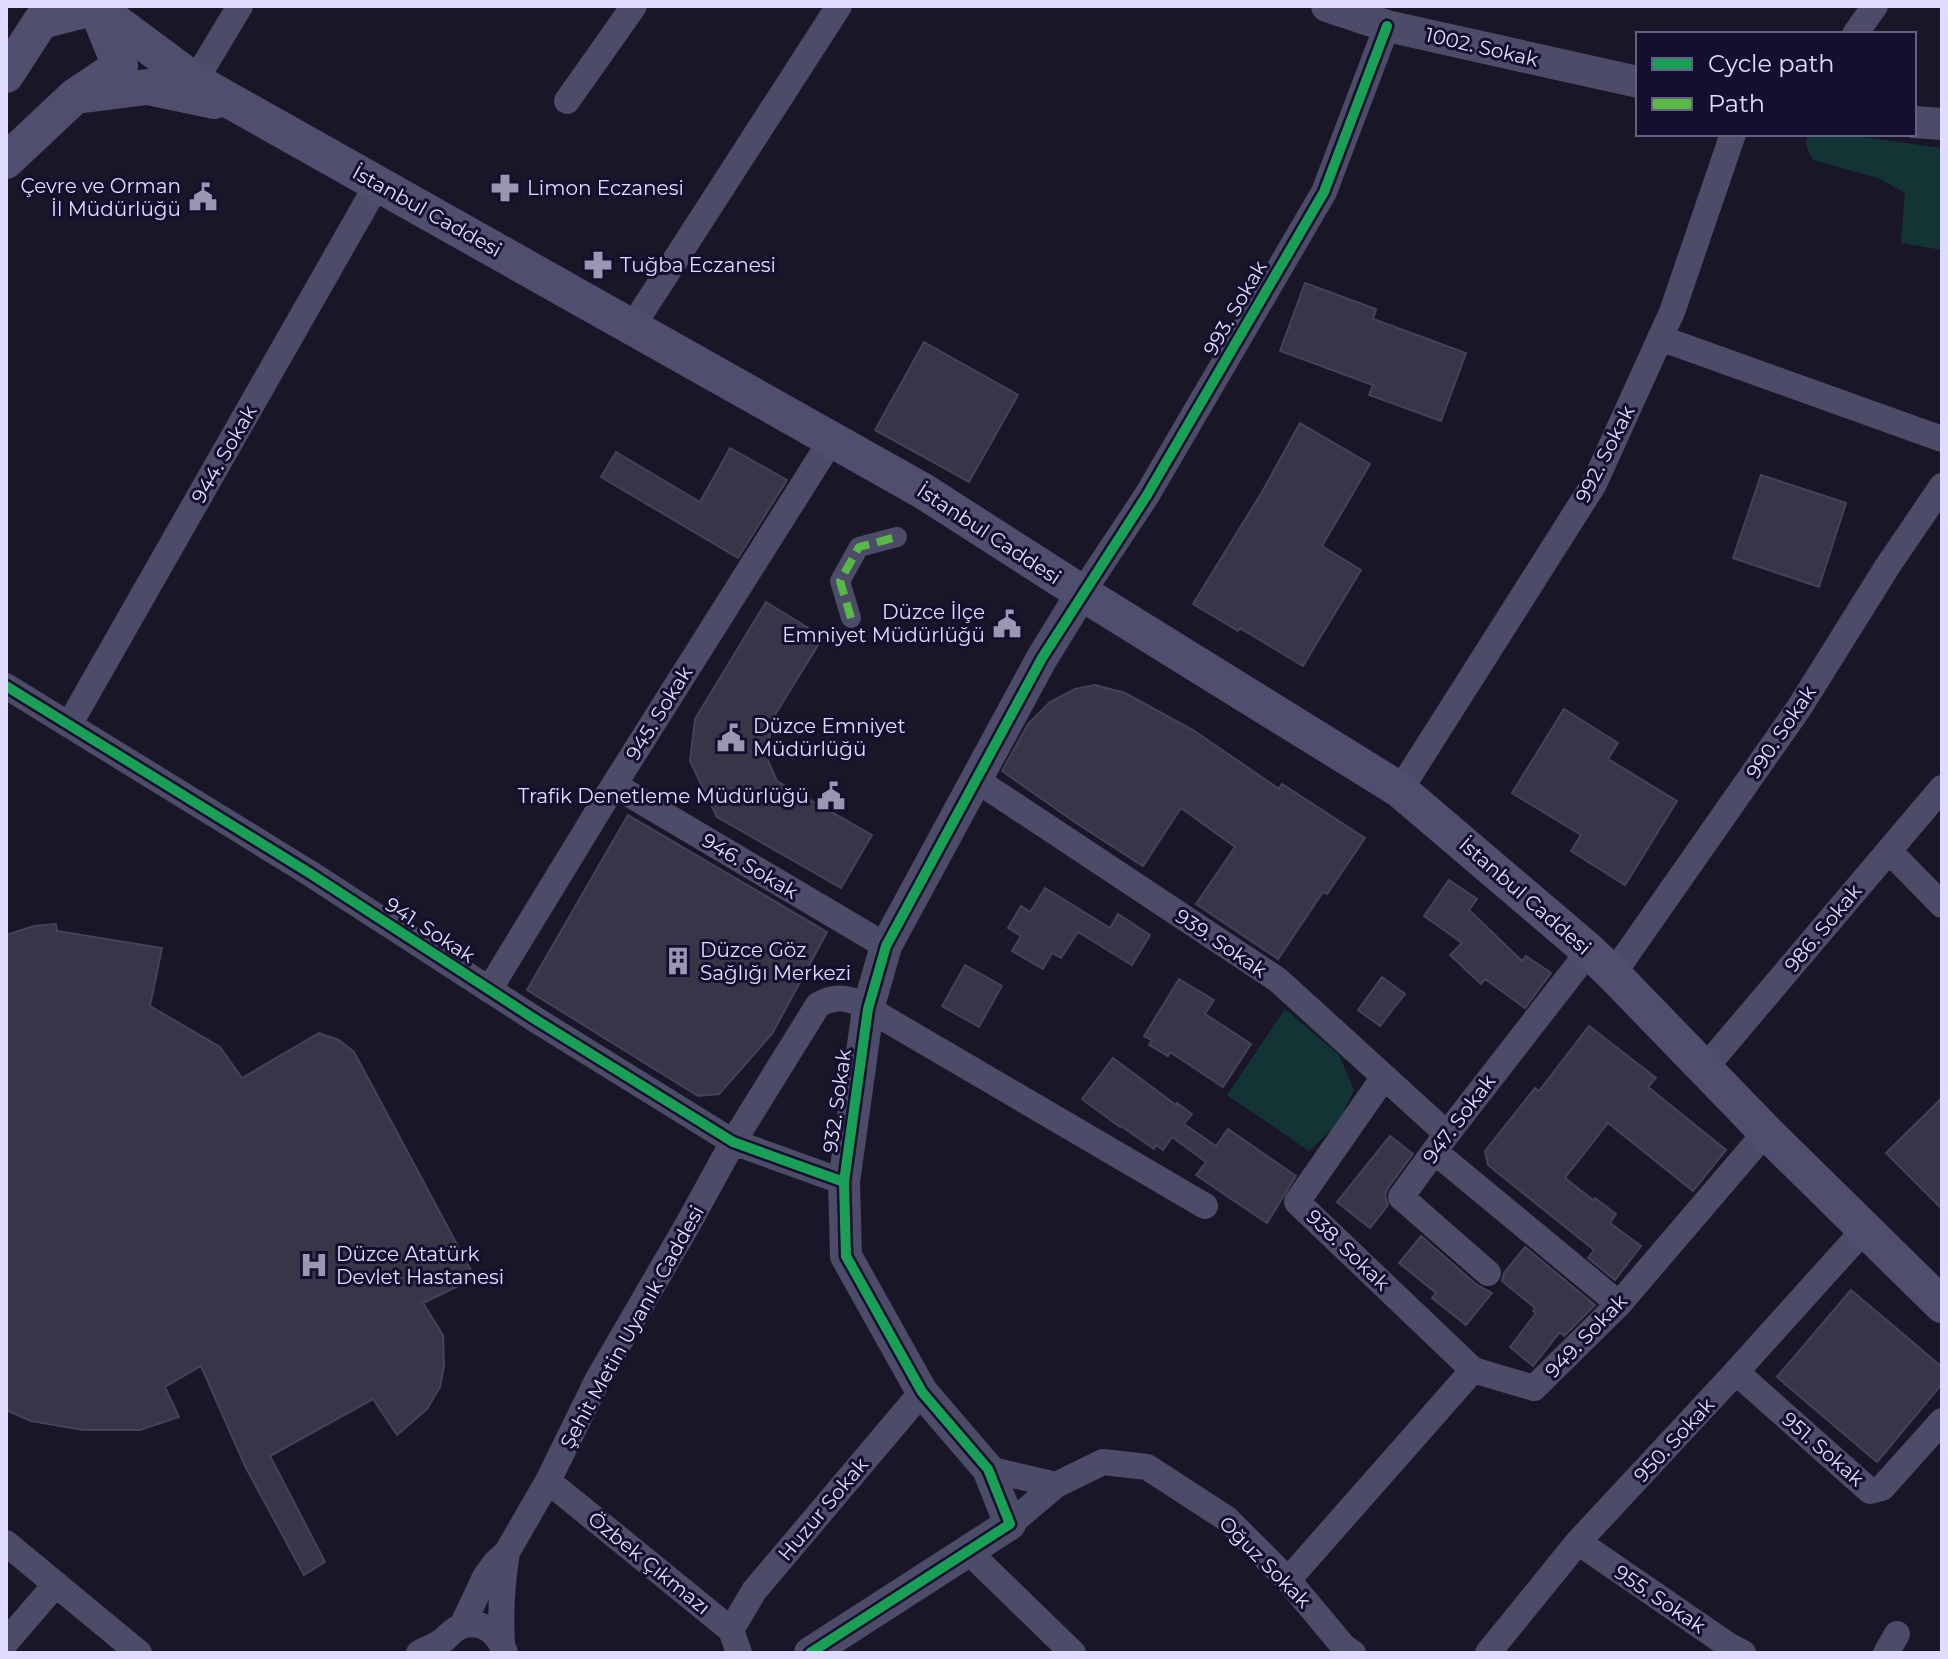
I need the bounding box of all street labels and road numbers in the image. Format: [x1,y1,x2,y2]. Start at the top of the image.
street label: 1002. Sokak [1423,22,1541,72]
street label: İstanbul Caddesi [348,160,506,262]
street label: 993. Sokak [1198,256,1272,360]
street label: 944. Sokak [186,401,262,507]
street label: 992. Sokak [1570,401,1640,507]
street label: İstanbul Caddesi [913,479,1065,589]
street label: 945. Sokak [621,661,697,765]
street label: 990. Sokak [1741,681,1821,783]
street label: 946. Sokak [698,828,802,904]
street label: İstanbul Caddesi [1454,832,1596,960]
street label: 986. Sokak [1779,879,1867,977]
street label: 941. Sokak [381,892,479,968]
street label: 939. Sokak [1171,904,1271,982]
street label: 932. Sokak [818,1048,856,1154]
street label: 947. Sokak [1418,1070,1500,1168]
street label: Şehit Metin Uyanık Caddesi [555,1201,709,1453]
street label: 938. Sokak [1302,1205,1395,1295]
street label: 949. Sokak [1540,1289,1632,1383]
street label: 950. Sokak [1629,1393,1719,1487]
street label: 951. Sokak [1777,1407,1869,1491]
street label: Huzur Sokak [773,1453,873,1565]
street label: Özbek Çıkmazı [583,1507,715,1619]
street label: Oğuz Sokak [1214,1511,1316,1613]
street label: 955. Sokak [1610,1560,1710,1638]

